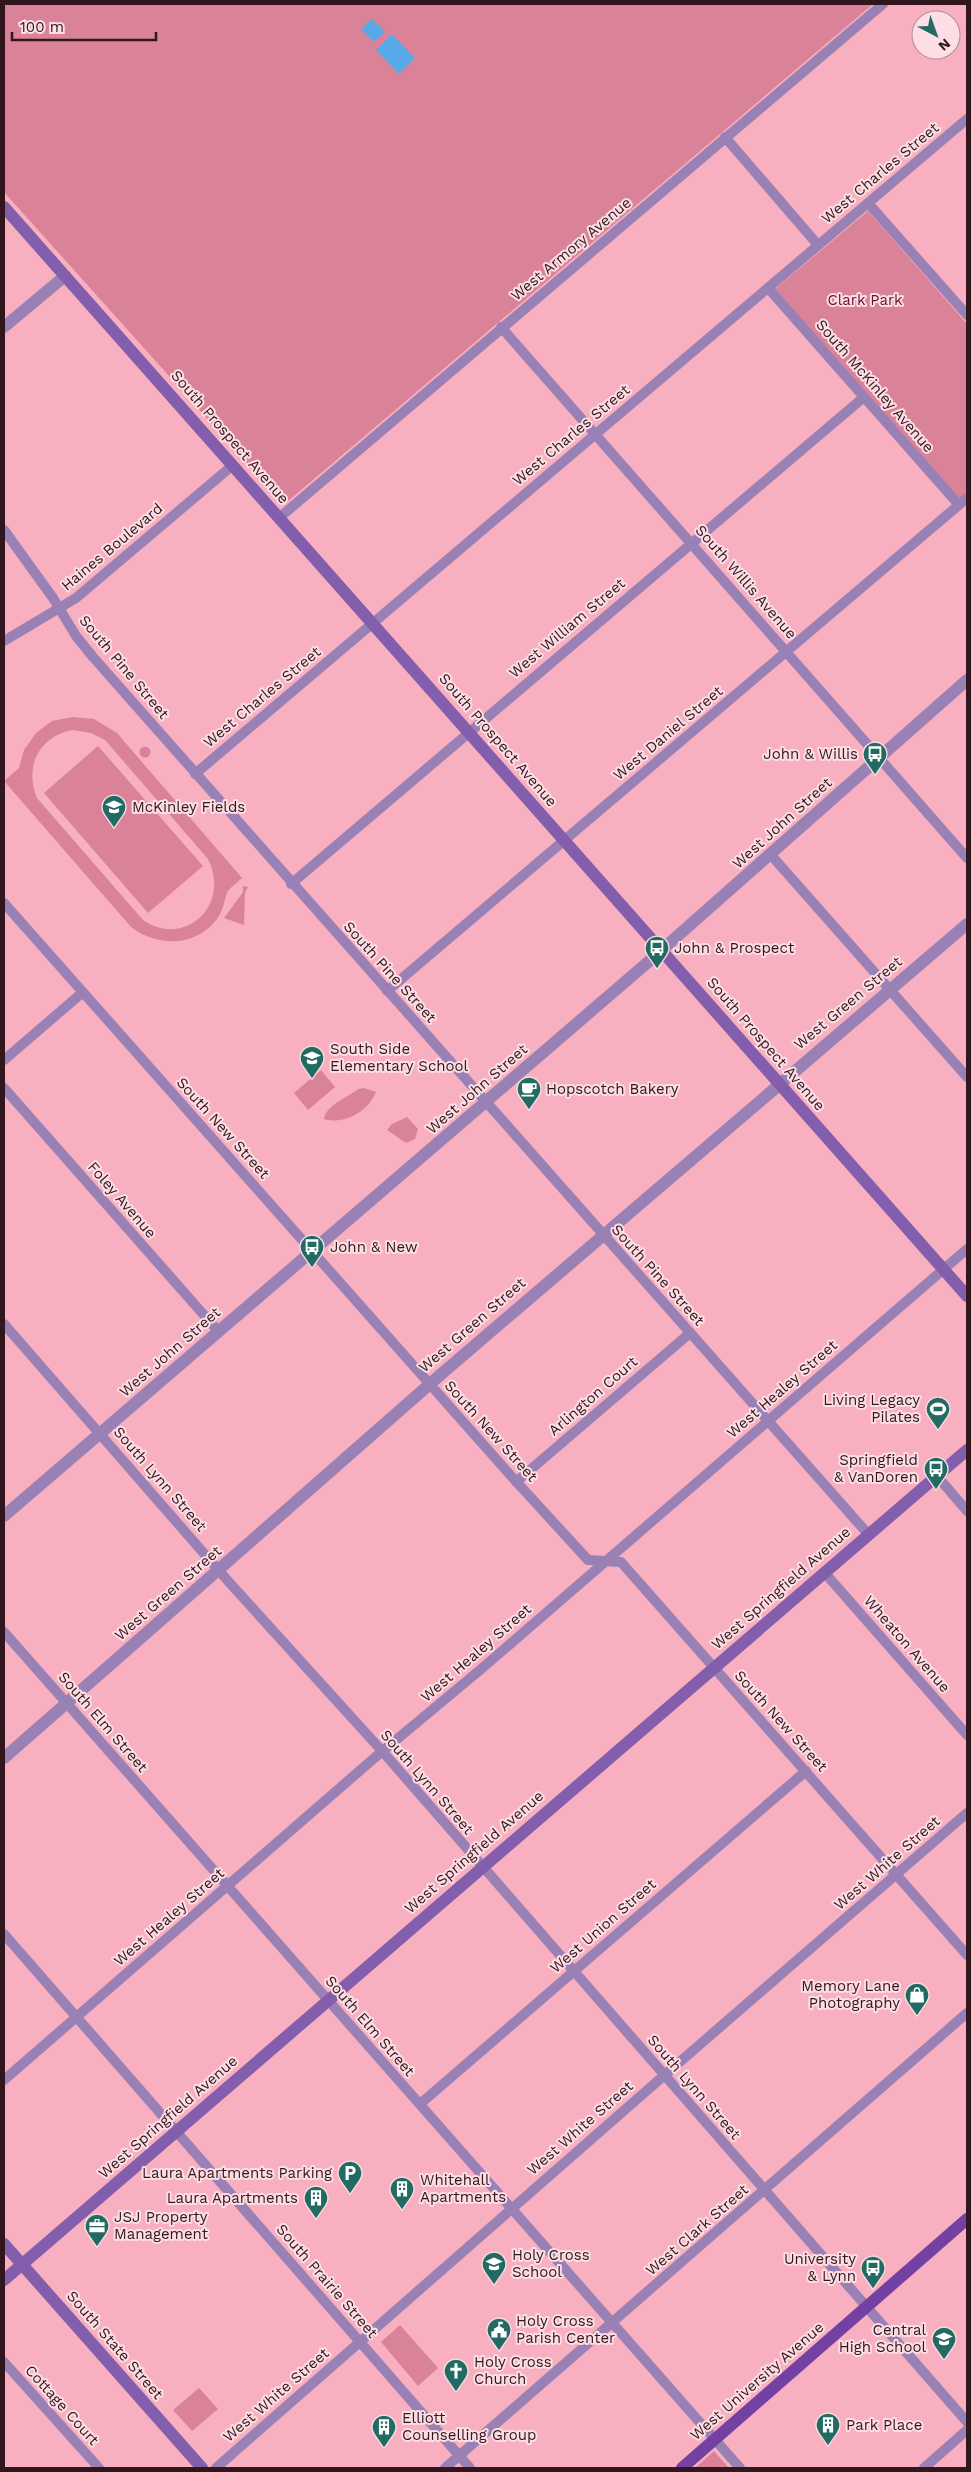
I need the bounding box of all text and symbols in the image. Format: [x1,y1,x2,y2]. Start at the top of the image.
scale bar [12,10,156,42]
north arrow [911,10,961,60]
text: 100 m [20,18,64,36]
text: N [935,35,954,54]
street label: West Charles Street [818,118,943,227]
street label: West Armory Avenue [507,193,635,305]
park label: Clark Park [827,291,903,309]
street label: South McKinley Avenue [812,316,938,456]
street label: South Prospect Avenue [167,367,293,507]
street label: West Charles Street [509,380,634,489]
street label: Haines Boulevard [58,499,166,595]
street label: South Willis Avenue [692,521,800,643]
street label: West William Street [505,574,629,682]
street label: South Pine Street [75,611,173,723]
street label: West Charles Street [200,642,325,751]
street label: South Prospect Avenue [435,670,561,810]
street label: West Daniel Street [610,681,727,784]
bus stop icon: John & Willis [862,741,888,775]
place label: John & Willis [763,745,858,763]
street label: West John Street [729,773,836,872]
school or university icon: McKinley Fields [101,794,127,828]
place label: McKinley Fields [132,798,245,816]
street label: South Pine Street [340,918,441,1027]
bus stop icon: John & Prospect [644,935,670,969]
place label: John & Prospect [674,939,795,957]
street label: West Green Street [790,952,906,1053]
street label: South Prospect Avenue [703,974,829,1114]
place label: South Side Elementary School [330,1040,469,1075]
street label: West John Street [423,1040,532,1138]
school or university icon: South Side Elementary School [299,1045,325,1079]
street label: South New Street [173,1074,274,1183]
cafe icon: Hopscotch Bakery [516,1076,542,1110]
place label: Hopscotch Bakery [546,1080,679,1098]
street label: Foley Avenue [84,1158,160,1242]
street label: South Pine Street [608,1221,709,1330]
bus stop icon: John & New [299,1234,325,1268]
place label: John & New [330,1238,418,1256]
street label: West Green Street [415,1273,530,1376]
street label: West John Street [116,1303,225,1401]
street label: West Healey Street [723,1336,841,1442]
street label: Arlington Court [545,1352,642,1440]
street label: South New Street [441,1377,542,1486]
place label: Living Legacy Pilates [823,1391,920,1426]
sports icon: Living Legacy Pilates [925,1396,951,1430]
street label: South Lynn Street [110,1423,211,1536]
place label: Springfield & VanDoren [834,1451,918,1486]
bus stop icon: Springfield & VanDoren [923,1456,949,1490]
street label: West Springfield Avenue [708,1523,854,1653]
street label: West Green Street [111,1541,226,1644]
street label: Wheaton Avenue [860,1592,954,1696]
street label: West Healey Street [417,1600,535,1706]
street label: South New Street [731,1667,832,1776]
street label: South Elm Street [54,1668,152,1776]
street label: South Lynn Street [377,1726,478,1839]
street label: West Springfield Avenue [401,1787,547,1917]
street label: West White Street [830,1812,944,1914]
street label: West Healey Street [110,1864,228,1970]
street label: West Union Street [546,1875,660,1977]
street label: South Elm Street [321,1972,419,2080]
place label: Memory Lane Photography [801,1977,900,2012]
shop icon: Memory Lane Photography [904,1982,930,2016]
street label: South Lynn Street [644,2031,745,2144]
street label: West Springfield Avenue [95,2052,241,2182]
street label: West White Street [523,2077,637,2179]
parking icon: Laura Apartments Parking [337,2160,363,2194]
place label: Laura Apartments Parking [142,2164,332,2182]
place label: Whitehall Apartments [420,2171,506,2206]
building icon: Whitehall Apartments [389,2176,415,2210]
street label: West Clark Street [642,2180,752,2279]
building icon: Laura Apartments [303,2185,329,2219]
place label: Laura Apartments [167,2189,298,2207]
place label: JSJ Property Management [114,2208,209,2243]
office icon: JSJ Property Management [84,2213,110,2247]
street label: South Prairie Street [273,2220,382,2342]
place label: Holy Cross School [512,2246,590,2281]
place label: University & Lynn [784,2250,856,2285]
school or university icon: Holy Cross School [481,2251,507,2285]
bus stop icon: University & Lynn [860,2255,886,2289]
street label: South State Street [63,2287,167,2403]
place label: Holy Cross Parish Center [516,2312,615,2347]
public building icon: Holy Cross Parish Center [486,2317,512,2351]
street label: West University Avenue [687,2318,827,2444]
place label: Central High School [839,2321,926,2356]
school or university icon: Central High School [931,2326,957,2360]
street label: West White Street [219,2344,333,2446]
place label: Holy Cross Church [474,2353,552,2388]
church icon: Holy Cross Church [443,2358,469,2392]
street label: Cottage Court [21,2361,103,2449]
place label: Elliott Counselling Group [402,2409,536,2444]
building icon: Park Place [815,2412,841,2446]
building icon: Elliott Counselling Group [371,2414,397,2448]
place label: Park Place [846,2416,922,2434]

